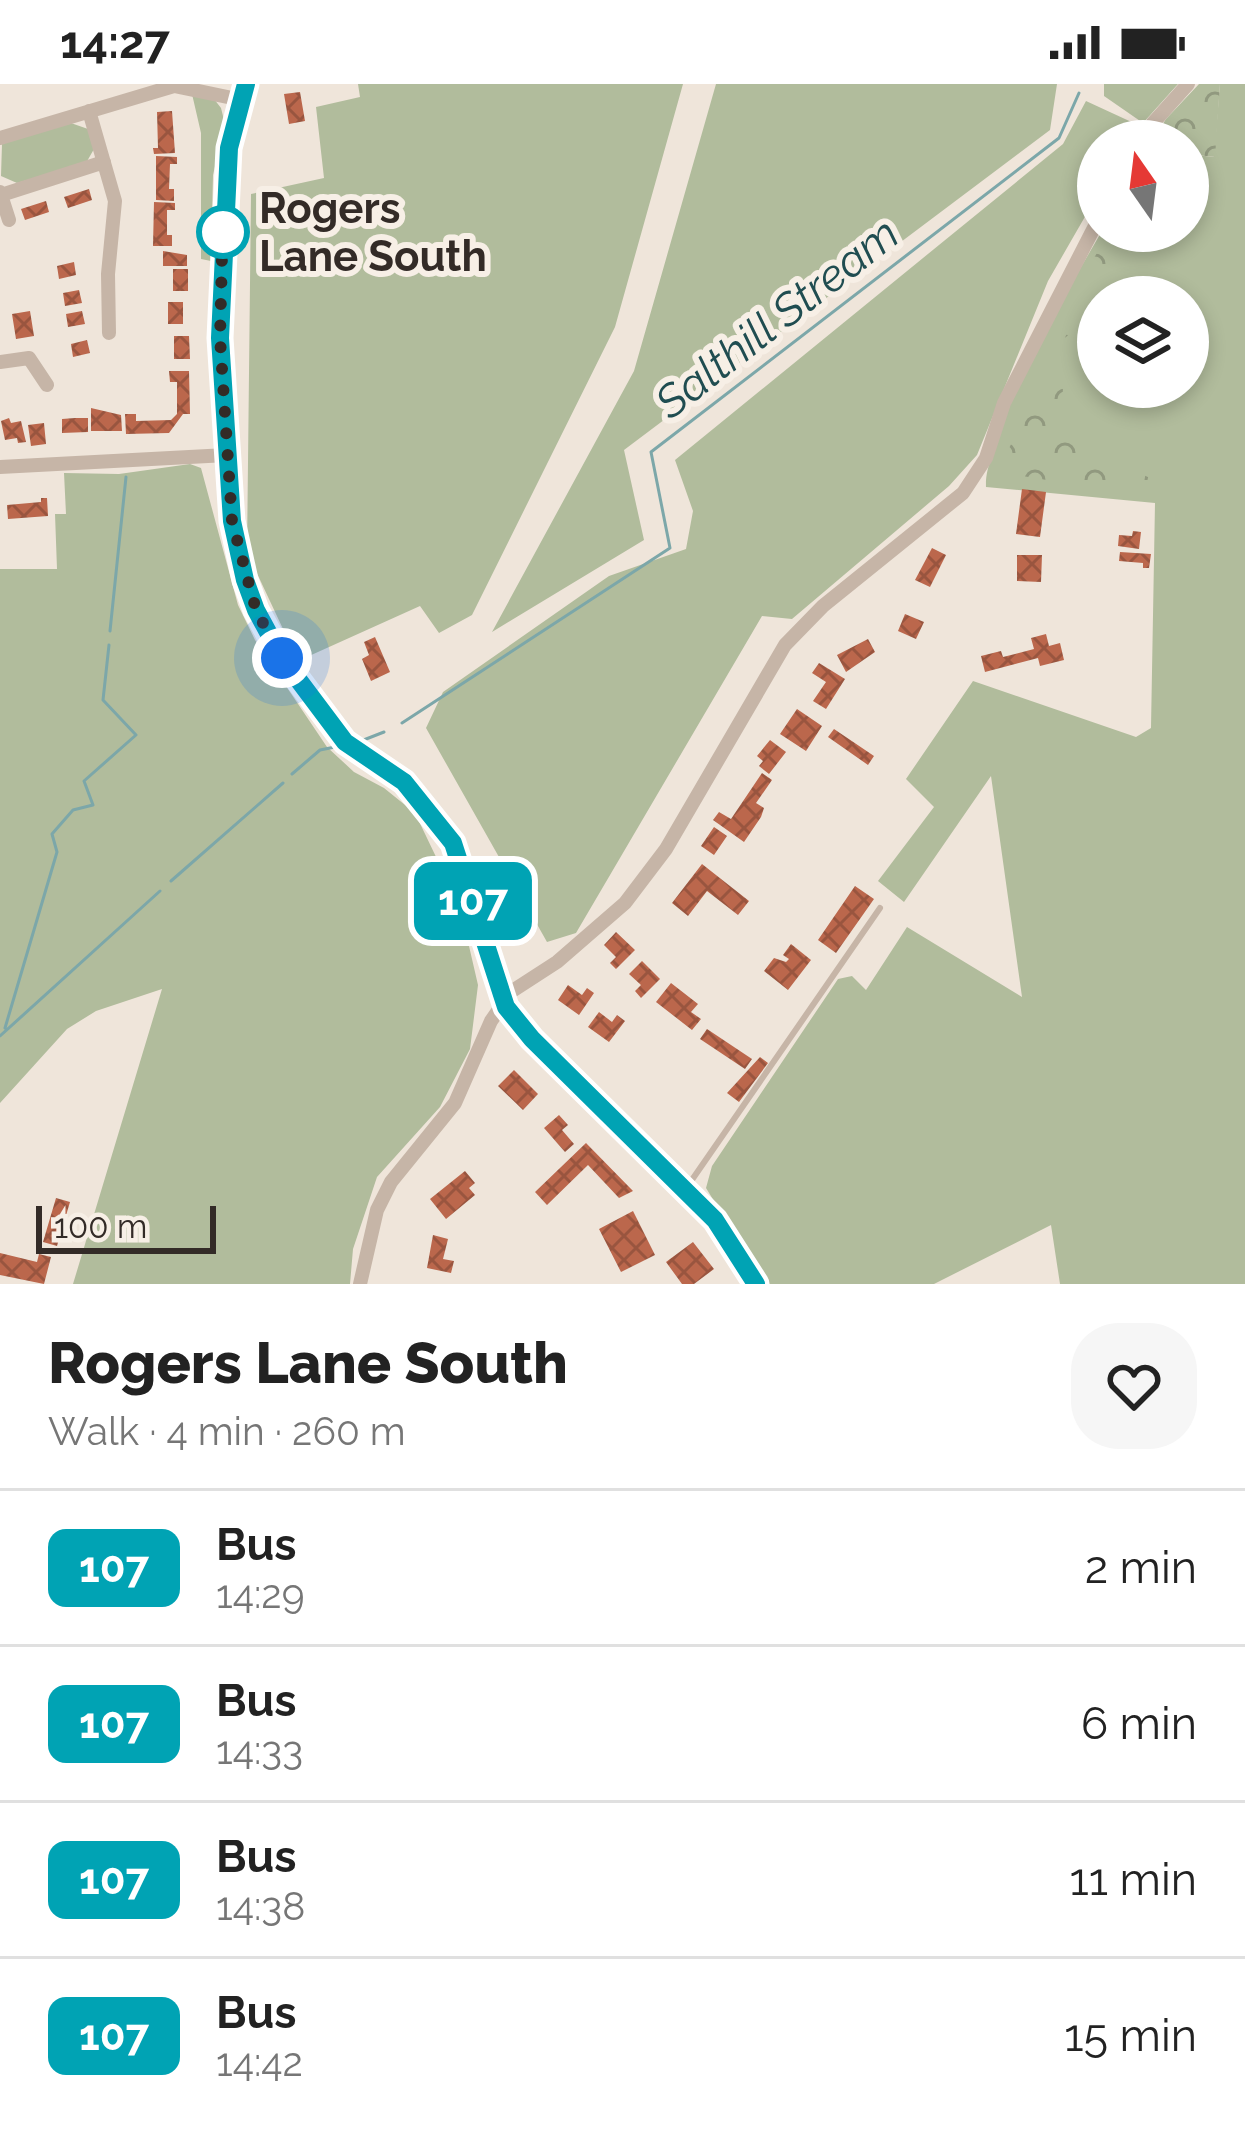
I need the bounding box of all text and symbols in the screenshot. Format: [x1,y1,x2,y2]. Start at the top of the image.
text: 14:27 [60,16,170,69]
north arrow [1077,120,1209,252]
map controls [1077,120,1209,408]
place label: Rogers Lane South [259,184,487,281]
marker: Rogers Lane South [198,207,248,257]
water label: Salthill Stream [644,207,909,430]
button: layers [1077,276,1209,408]
your location [252,628,312,688]
line badge: 107 [404,862,542,940]
text: 107 [438,876,508,925]
scale bar [36,1200,216,1253]
text: 100 m [54,1207,147,1246]
button: heart [1071,1323,1197,1449]
text: Rogers Lane South [48,1329,568,1396]
text: Walk · 4 min · 260 m [48,1408,406,1454]
text: Bus [216,1518,297,1571]
text: 2 min [1085,1541,1197,1594]
text: 107 [79,1543,149,1592]
text: 14:29 [216,1571,305,1617]
text: Bus [216,1674,297,1727]
text: 6 min [1081,1697,1197,1750]
text: 107 [79,1699,149,1748]
text: 14:33 [216,1727,303,1773]
text: Bus [216,1830,297,1883]
text: 11 min [1070,1853,1197,1906]
text: 107 [79,1855,149,1904]
text: 14:38 [216,1883,305,1929]
text: Bus [216,1986,297,2039]
text: 15 min [1064,2009,1197,2062]
text: 107 [79,2011,149,2060]
text: 14:42 [216,2039,303,2085]

